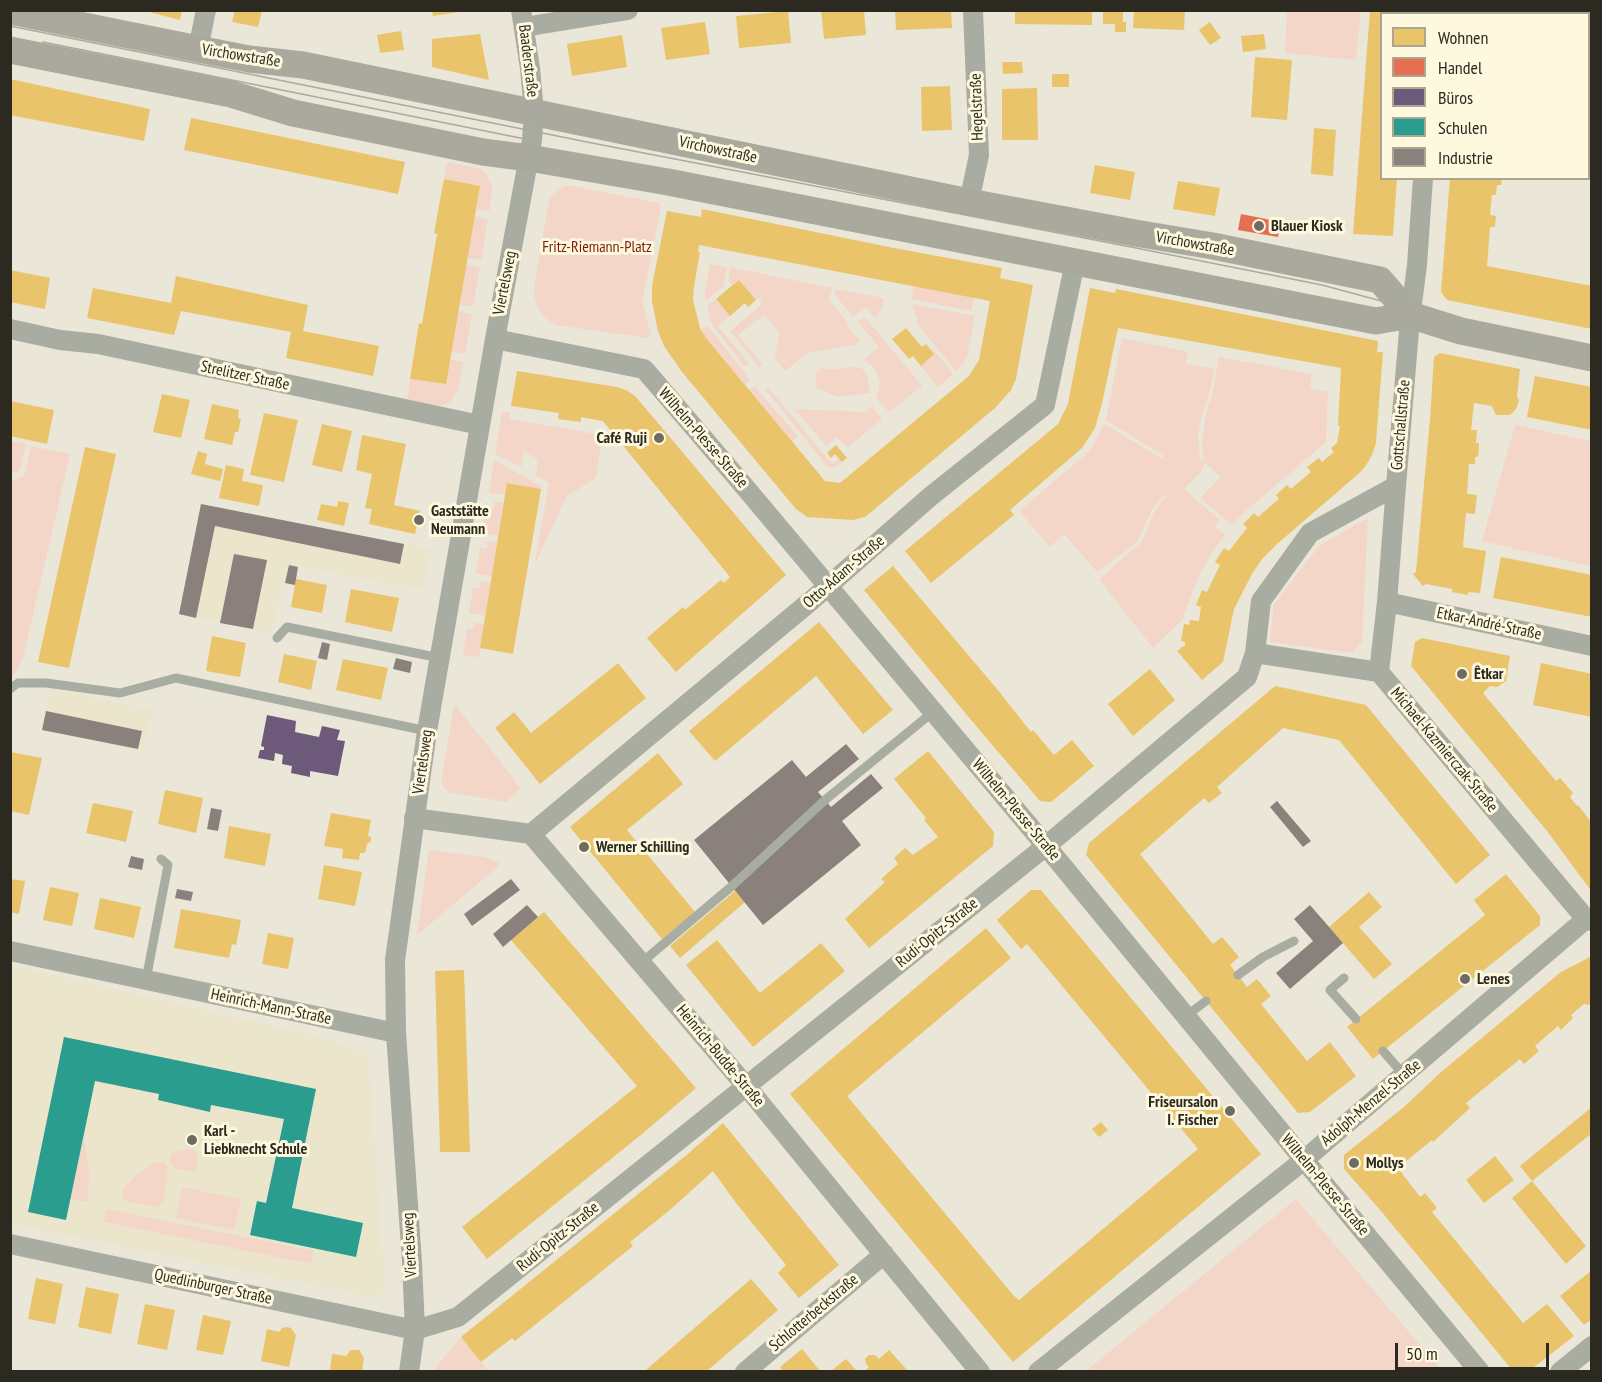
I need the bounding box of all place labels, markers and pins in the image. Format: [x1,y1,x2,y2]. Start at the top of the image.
place label: Blauer Kiosk [1271,216,1343,236]
marker: Blauer Kiosk [1252,219,1266,233]
place label: Café Ruji [596,428,647,448]
marker: Café Ruji [652,431,666,445]
place label: Gaststätte Neumann [431,501,489,539]
marker: Gaststätte Neumann [412,513,426,527]
place label: Êtkar [1474,664,1503,684]
marker: Êtkar [1455,667,1469,681]
place label: Werner Schilling [596,837,689,857]
marker: Werner Schilling [577,840,591,854]
place label: Lenes [1477,969,1510,989]
marker: Lenes [1458,972,1472,986]
place label: Friseursalon I. Fischer [1148,1092,1218,1130]
marker: Friseursalon I. Fischer [1223,1104,1237,1118]
place label: Karl - Liebknecht Schule [204,1121,307,1159]
marker: Karl - Liebknecht Schule [185,1133,199,1147]
place label: Mollys [1366,1153,1404,1173]
marker: Mollys [1347,1156,1361,1170]

